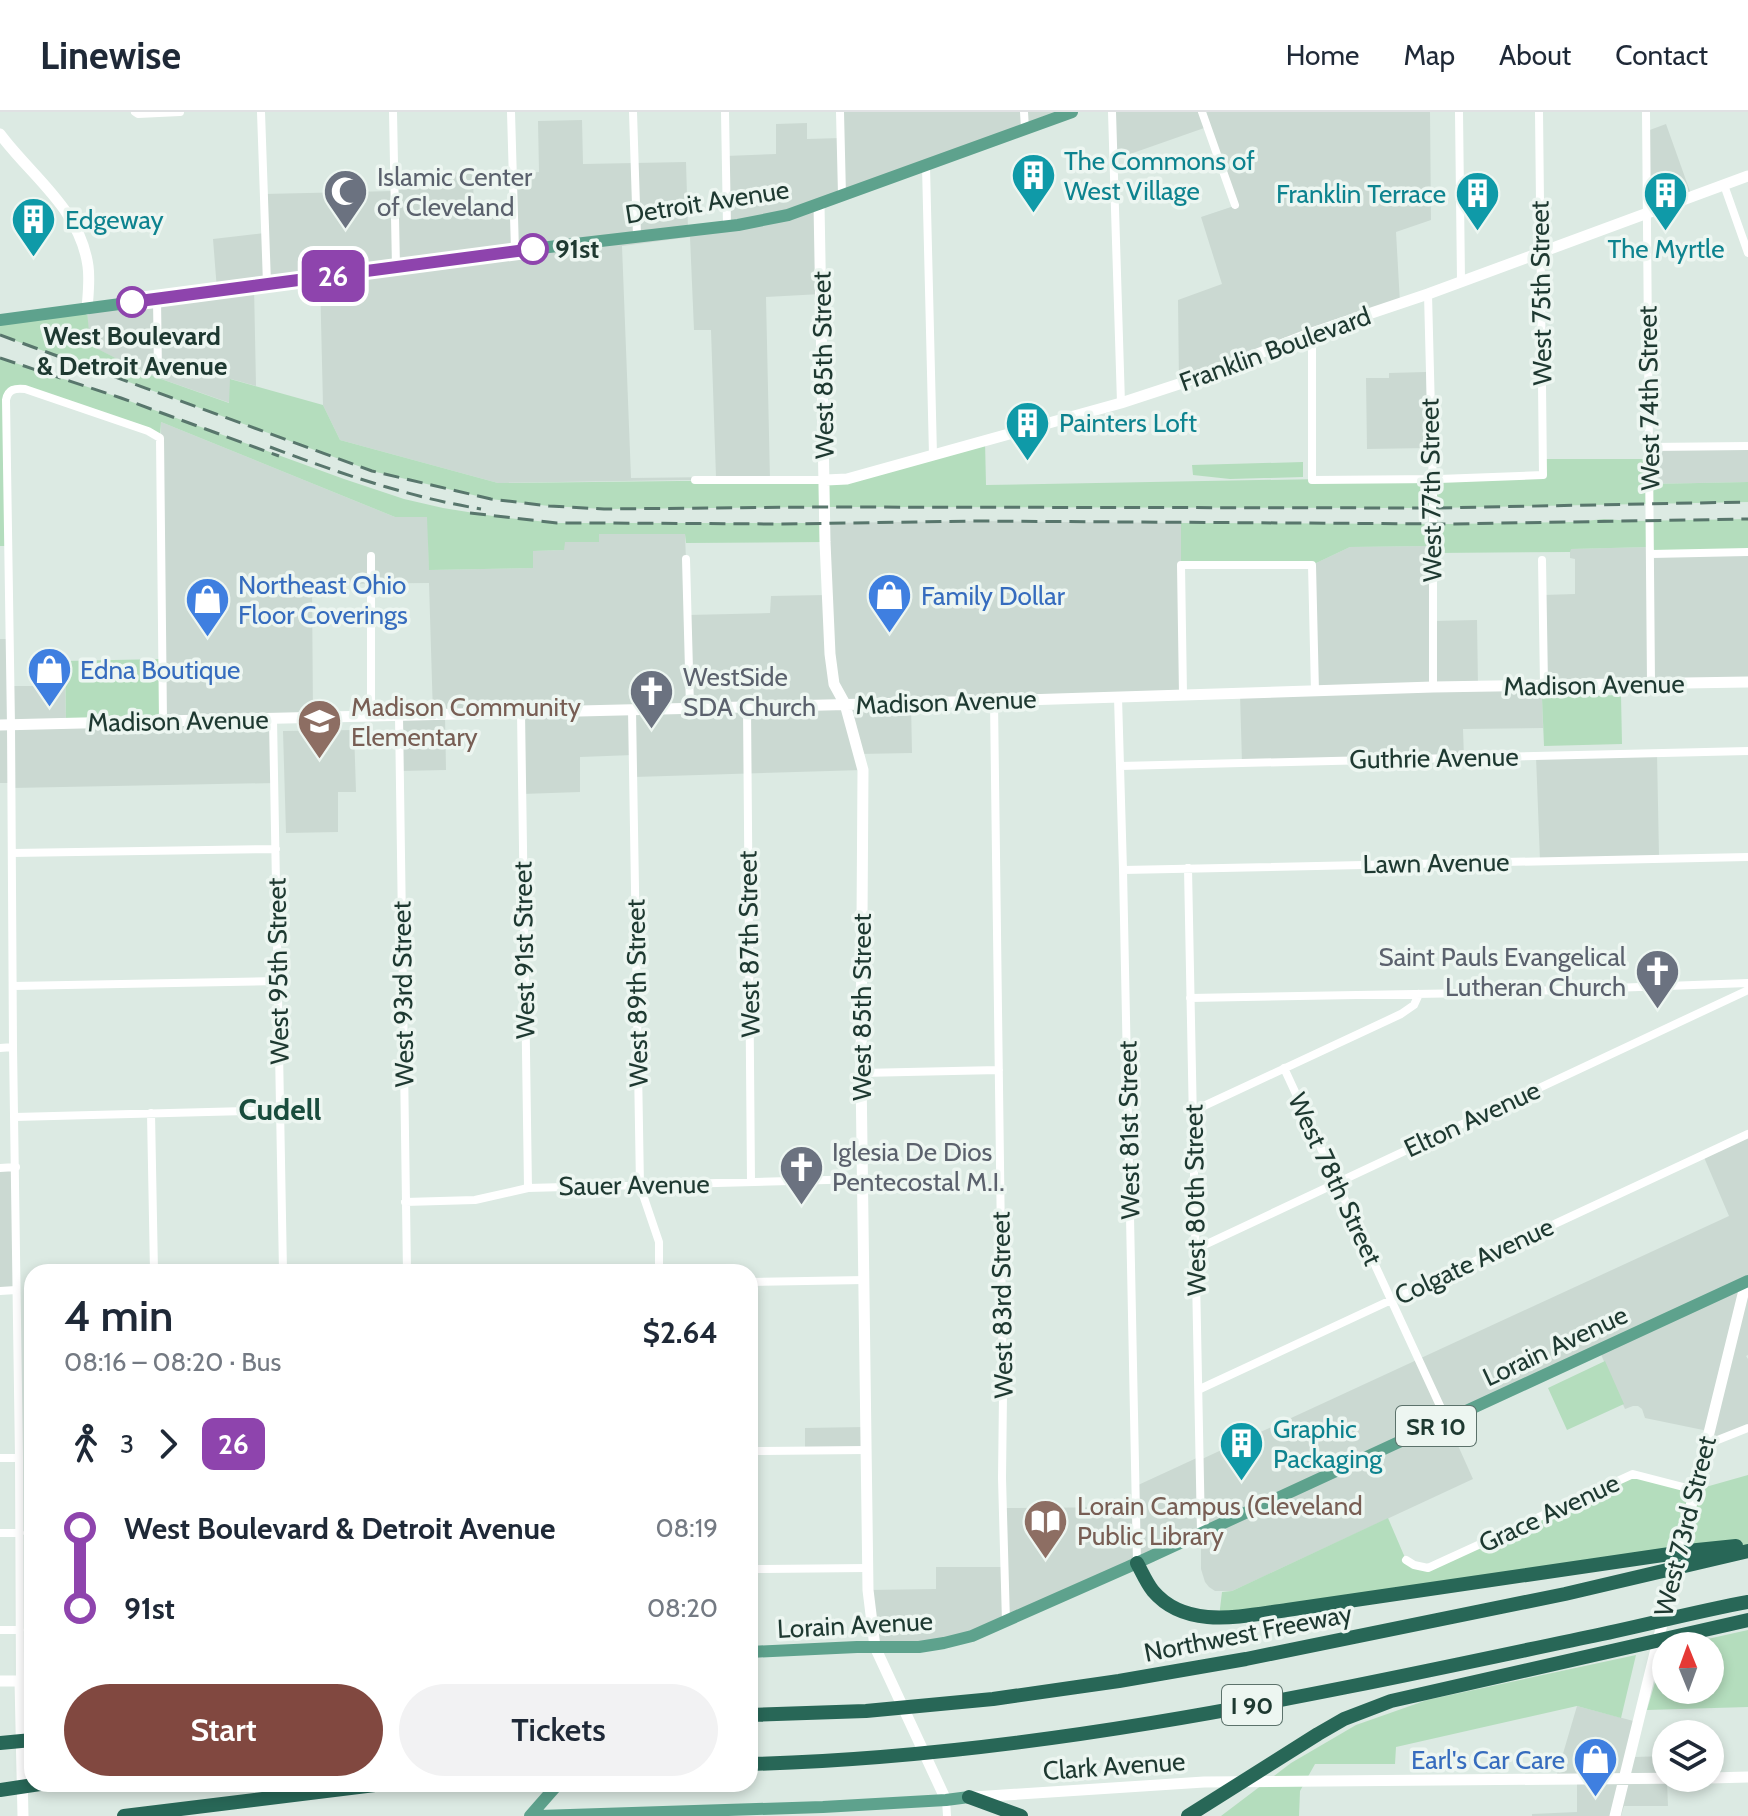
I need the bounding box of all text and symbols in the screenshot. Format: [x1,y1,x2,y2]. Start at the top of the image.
text: Linewise [40,32,181,79]
text: Home [1286,38,1359,72]
text: Map [1403,38,1455,72]
text: About [1499,38,1571,72]
text: Contact [1615,38,1708,72]
place label: The Commons of West Village [1064,145,1255,207]
building icon: The Commons of West Village [1009,152,1057,215]
place label: Islamic Center of Cleveland [377,161,533,223]
mosque icon: Islamic Center of Cleveland [322,168,370,231]
building icon: Franklin Terrace [1453,170,1501,233]
building icon: The Myrtle [1642,170,1690,233]
street label: Detroit Avenue [623,173,791,231]
place label: Franklin Terrace [1276,178,1446,210]
building icon: Edgeway [10,196,58,259]
street label: West 75th Street [1523,200,1559,386]
place label: Edgeway [65,204,164,236]
place label: 91st [555,233,599,265]
place label: The Myrtle [1608,233,1724,265]
marker: 91st [518,234,548,264]
line badge: 26 [297,250,369,302]
text: 26 [318,259,348,293]
street label: West 85th Street [805,271,841,459]
marker: West Boulevard & Detroit Avenue [117,287,147,317]
street label: Franklin Boulevard [1175,300,1375,398]
street label: West 74th Street [1631,305,1667,491]
place label: West Boulevard & Detroit Avenue [37,320,227,382]
street label: West 77th Street [1413,398,1449,582]
building icon: Painters Loft [1004,399,1052,462]
place label: Painters Loft [1059,407,1197,439]
place label: Northeast Ohio Floor Coverings [238,569,408,631]
shop icon: Family Dollar [866,572,914,635]
shop icon: Northeast Ohio Floor Coverings [183,576,231,639]
place label: Family Dollar [921,580,1066,612]
shop icon: Edna Boutique [25,646,73,709]
place label: Edna Boutique [80,654,240,686]
place label: WestSide SDA Church [683,661,816,723]
street label: Madison Avenue [1503,667,1685,703]
church icon: WestSide SDA Church [628,668,676,731]
street label: Madison Avenue [855,683,1037,721]
place label: Madison Community Elementary [351,691,581,753]
school or university icon: Madison Community Elementary [296,698,344,761]
street label: Madison Avenue [87,703,269,739]
street label: Guthrie Avenue [1349,741,1519,775]
street label: Lawn Avenue [1362,846,1510,880]
street label: West 87th Street [731,850,767,1038]
street label: West 91st Street [506,861,542,1039]
street label: West 95th Street [260,877,296,1065]
street label: West 89th Street [619,898,655,1087]
street label: West 93rd Street [385,900,421,1087]
street label: West 85th Street [846,913,878,1101]
place label: Saint Pauls Evangelical Lutheran Church [1379,941,1626,1003]
church icon: Saint Pauls Evangelical Lutheran Church [1633,948,1681,1011]
street label: West 81st Street [1111,1040,1147,1220]
street label: Elton Avenue [1399,1074,1545,1164]
street label: West 78th Street [1281,1088,1389,1271]
district label: Cudell [239,1091,322,1128]
street label: West 80th Street [1177,1104,1213,1296]
place label: Iglesia De Dios Pentecostal M.I. [832,1136,1005,1198]
church icon: Iglesia De Dios Pentecostal M.I. [777,1143,825,1206]
street label: Sauer Avenue [558,1168,710,1202]
street label: Colgate Avenue [1390,1210,1558,1312]
street label: West 83rd Street [984,1211,1020,1399]
text: 4 min [64,1289,173,1342]
street label: Lorain Avenue [1478,1299,1632,1393]
text: $2.64 [643,1314,718,1351]
text: 08:16 – 08:20 · Bus [64,1346,281,1378]
road number: SR 10 [1396,1406,1476,1446]
place label: Graphic Packaging [1273,1413,1383,1475]
building icon: Graphic Packaging [1218,1420,1266,1483]
icon: walk [64,1422,108,1466]
icon: forward [146,1422,190,1466]
text: 26 [218,1427,249,1461]
text: 3 [120,1428,134,1460]
street label: West 73rd Street [1647,1432,1723,1619]
street label: Grace Avenue [1474,1467,1624,1559]
place label: Lorain Campus (Cleveland Public Library [1077,1490,1363,1552]
library icon: Lorain Campus (Cleveland Public Library [1022,1497,1070,1560]
text: West Boulevard & Detroit Avenue [124,1510,556,1547]
text: 08:19 [655,1512,718,1544]
text: 91st [124,1590,175,1627]
text: 08:20 [647,1592,718,1624]
street label: Northwest Freeway [1141,1597,1355,1669]
street label: Lorain Avenue [776,1605,934,1645]
north arrow [1652,1632,1724,1704]
map controls [1652,1632,1724,1792]
button: Start [64,1684,383,1776]
button: Tickets [399,1684,718,1776]
road number: I 90 [1222,1685,1282,1725]
button: layers [1652,1720,1724,1792]
shop icon: Earl's Car Care [1572,1736,1620,1799]
place label: Earl's Car Care [1411,1744,1565,1776]
street label: Clark Avenue [1042,1745,1186,1787]

